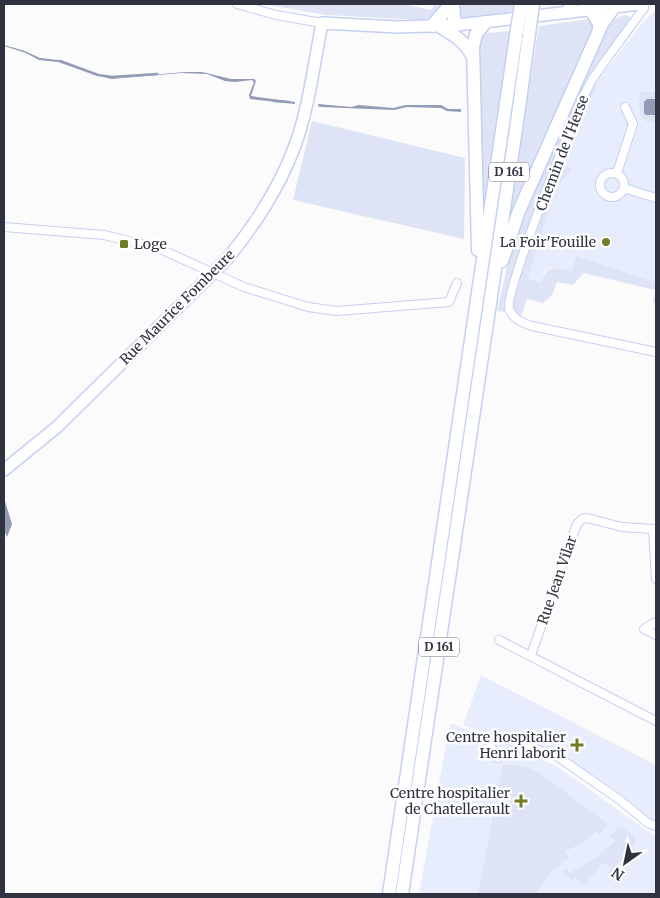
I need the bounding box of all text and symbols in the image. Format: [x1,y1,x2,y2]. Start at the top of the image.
street label: Chemin de l'Herse [532,93,592,213]
road number: D 161 [489,162,529,182]
place label: La Foir'Fouille [500,233,596,251]
place label: Loge [134,235,167,253]
marker: La Foir'Fouille [600,236,612,248]
marker: Loge [118,238,130,250]
street label: Rue Maurice Fombeure [116,246,238,368]
street label: Rue Jean Vilar [533,533,581,627]
road number: D 161 [419,638,459,656]
place label: Centre hospitalier Henri laborit [446,728,567,762]
marker: Centre hospitalier Henri laborit [570,738,584,752]
place label: Centre hospitalier de Chatellerault [390,784,511,818]
marker: Centre hospitalier de Chatellerault [514,794,528,808]
north arrow [600,838,650,888]
text: N [608,863,627,884]

